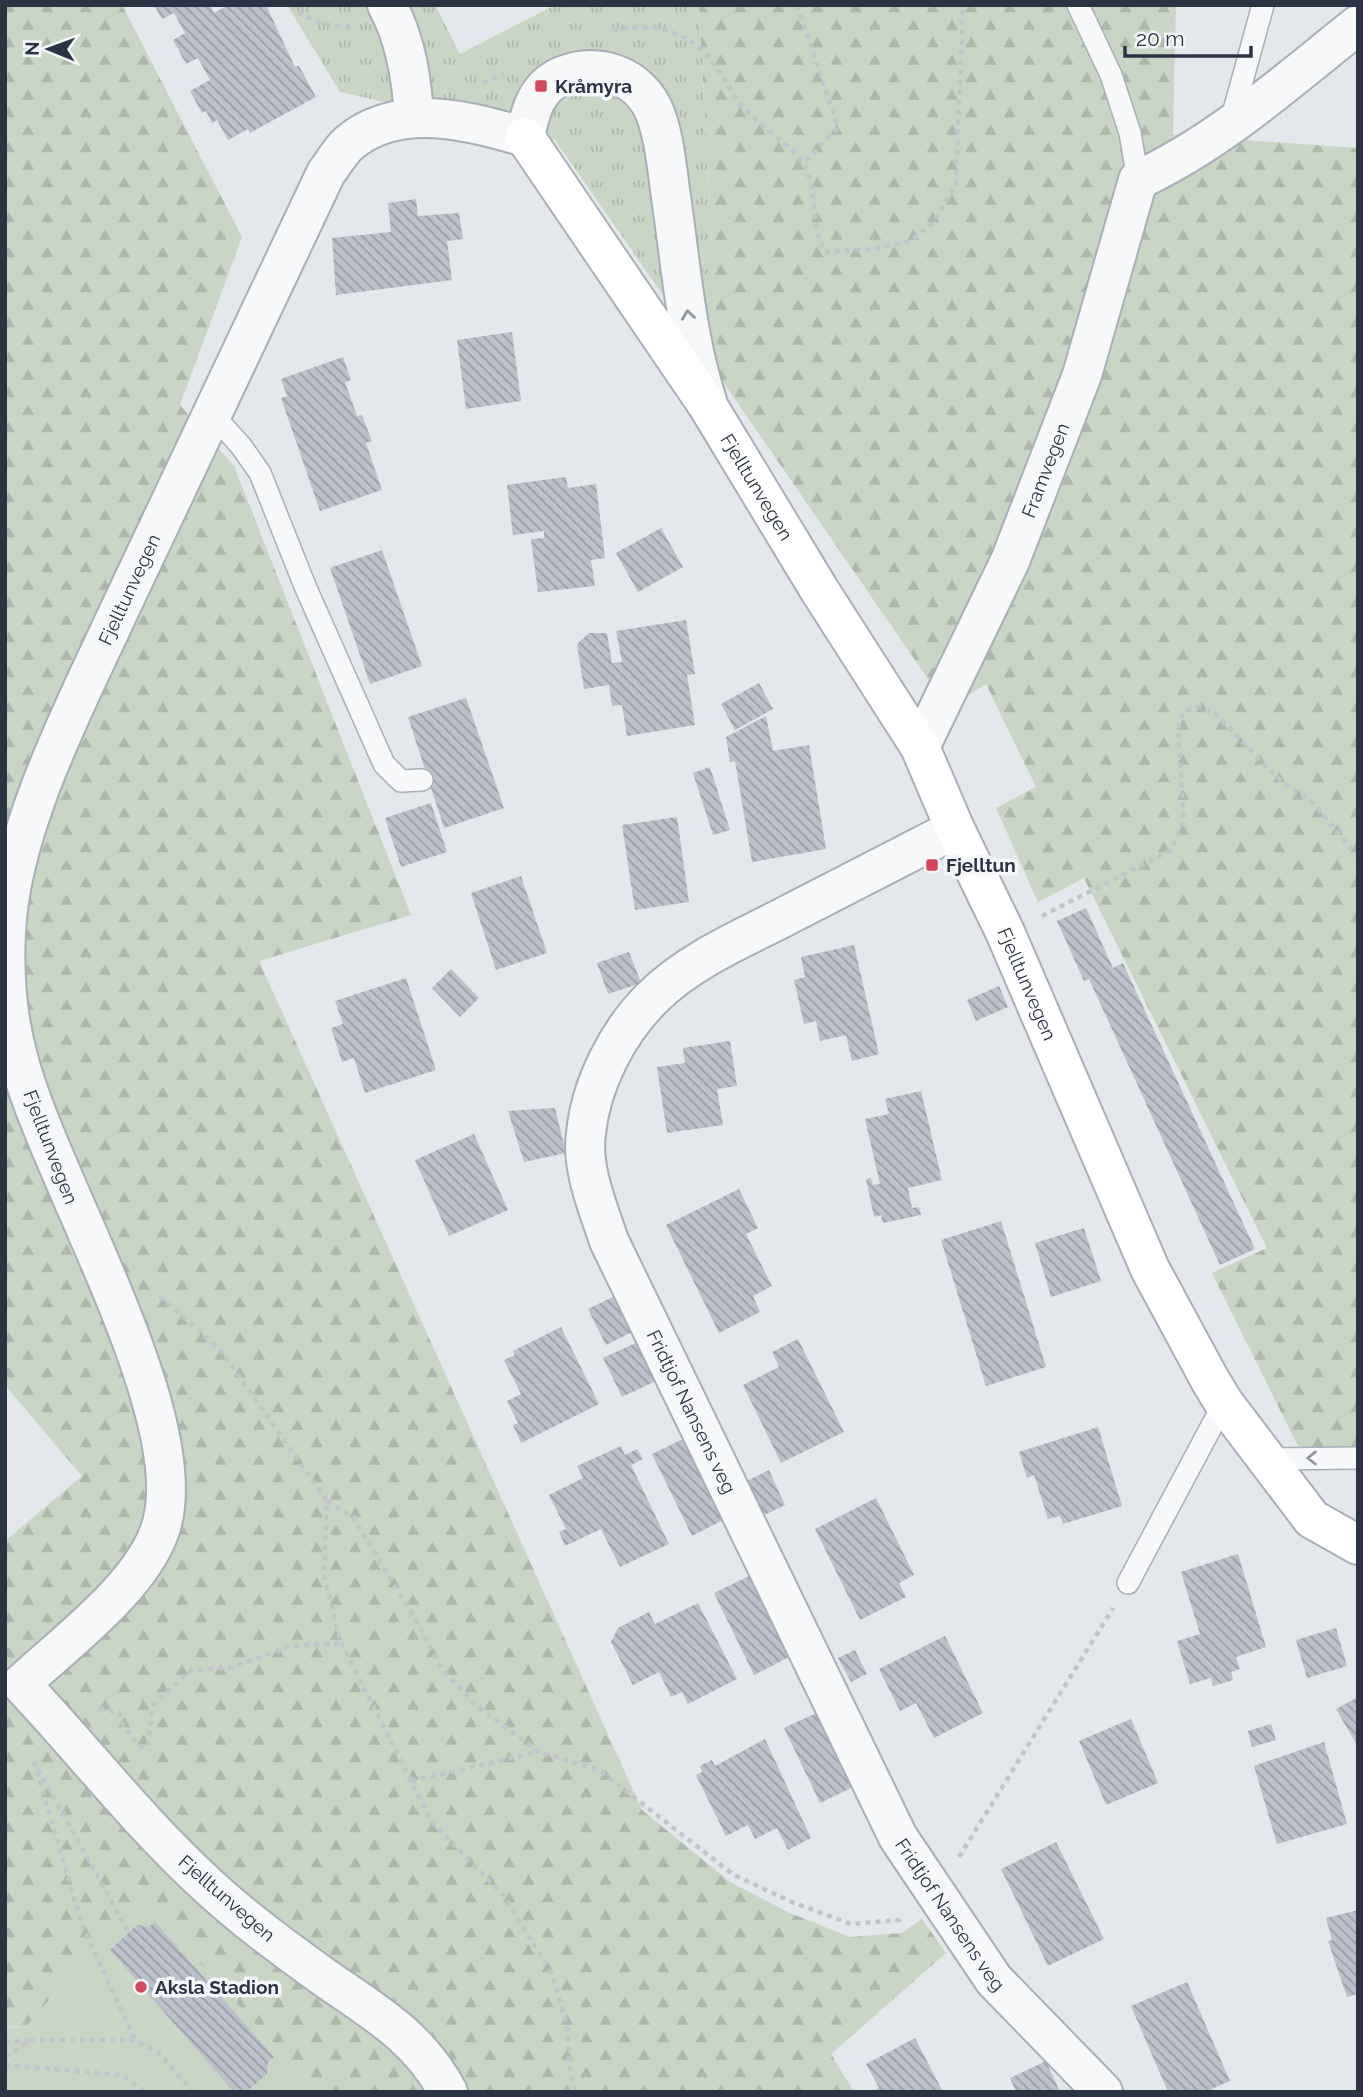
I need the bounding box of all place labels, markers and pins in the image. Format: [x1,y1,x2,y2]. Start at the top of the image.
place label: Kråmyra [555,75,632,97]
marker: Kråmyra [533,78,549,94]
place label: Fjelltun [946,854,1016,876]
marker: Fjelltun [924,857,940,873]
place label: Aksla Stadion [155,1976,279,1998]
marker: Aksla Stadion [133,1979,149,1995]

